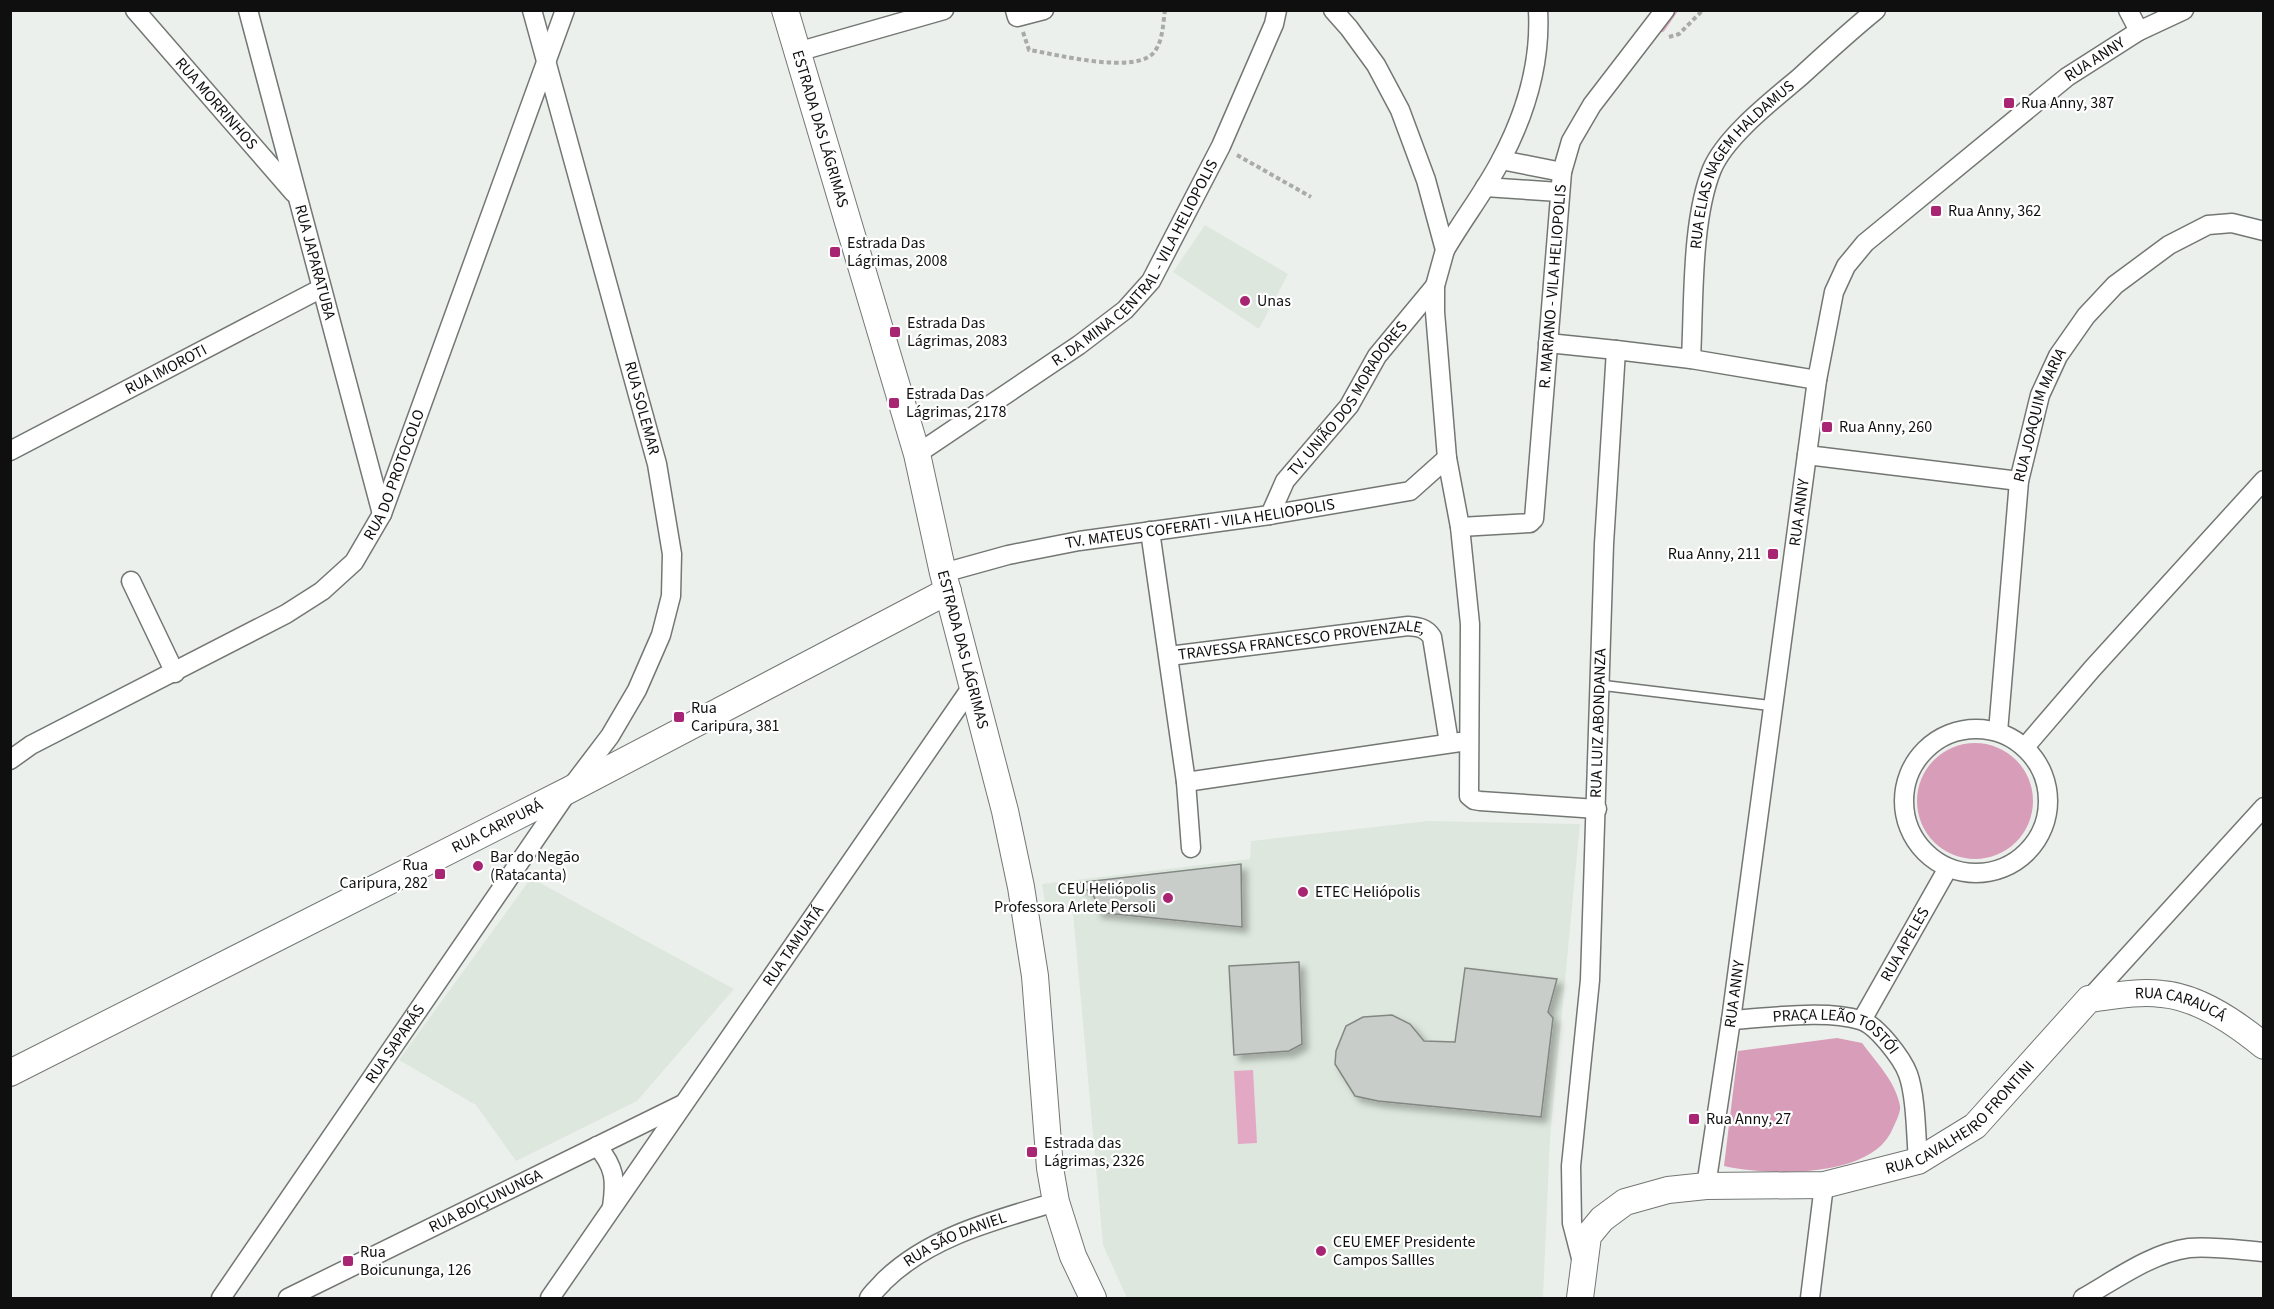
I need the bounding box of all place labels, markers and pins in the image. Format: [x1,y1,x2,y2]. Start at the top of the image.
place label: Rua Anny, 387 [2021,92,2114,114]
marker: Rua Anny, 387 [2002,96,2016,110]
place label: Rua Anny, 362 [1948,200,2041,222]
marker: Rua Anny, 362 [1929,204,1943,218]
place label: Estrada Das Lágrimas, 2008 [847,232,947,272]
marker: Estrada Das Lágrimas, 2008 [828,245,842,259]
place label: Unas [1257,290,1291,312]
marker: Unas [1238,294,1252,308]
place label: Estrada Das Lágrimas, 2083 [907,312,1007,352]
marker: Estrada Das Lágrimas, 2083 [888,325,902,339]
place label: Estrada Das Lágrimas, 2178 [906,383,1006,423]
marker: Estrada Das Lágrimas, 2178 [887,396,901,410]
place label: Rua Anny, 260 [1839,416,1932,438]
marker: Rua Anny, 260 [1820,420,1834,434]
place label: Rua Anny, 211 [1668,543,1761,565]
marker: Rua Anny, 211 [1766,547,1780,561]
place label: Rua Caripura, 381 [691,697,780,737]
marker: Rua Caripura, 381 [672,710,686,724]
place label: Bar do Negão (Ratacanta) [490,846,580,886]
place label: Rua Caripura, 282 [339,854,428,894]
marker: Bar do Negão (Ratacanta) [471,859,485,873]
marker: Rua Caripura, 282 [433,867,447,881]
place label: CEU Heliópolis Professora Arlete Persoli [994,878,1156,918]
place label: ETEC Heliópolis [1315,881,1420,903]
marker: ETEC Heliópolis [1296,885,1310,899]
marker: CEU Heliópolis Professora Arlete Persoli [1161,891,1175,905]
place label: Rua Anny, 27 [1706,1108,1791,1130]
marker: Rua Anny, 27 [1687,1112,1701,1126]
place label: Estrada das Lágrimas, 2326 [1044,1132,1144,1172]
marker: Estrada das Lágrimas, 2326 [1025,1145,1039,1159]
place label: CEU EMEF Presidente Campos Sallles [1333,1231,1475,1271]
place label: Rua Boicununga, 126 [360,1241,471,1281]
marker: CEU EMEF Presidente Campos Sallles [1314,1244,1328,1258]
marker: Rua Boicununga, 126 [341,1254,355,1268]

